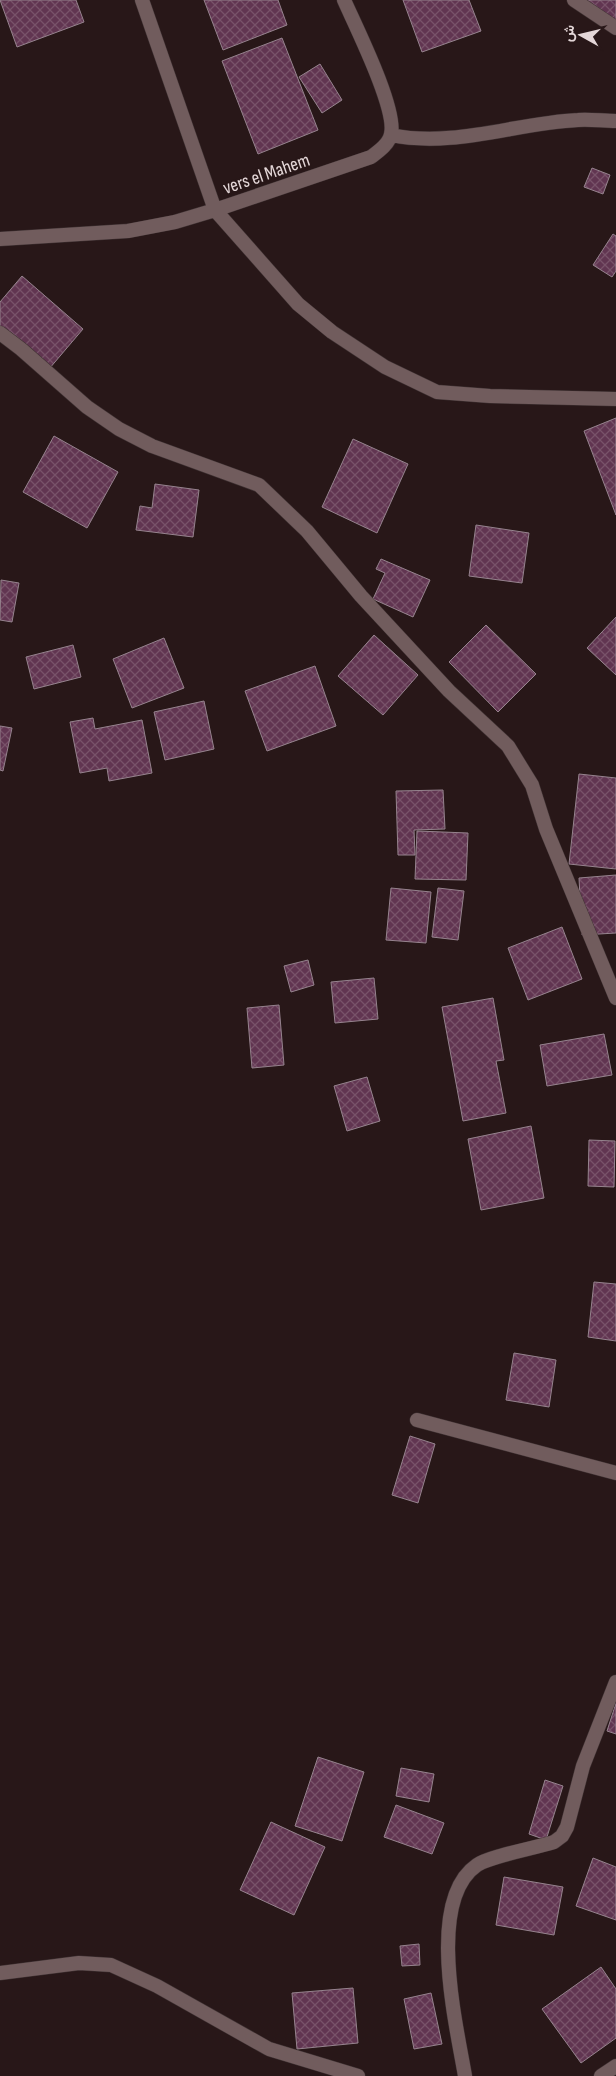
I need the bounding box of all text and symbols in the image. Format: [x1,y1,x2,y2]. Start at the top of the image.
north arrow [556,10,606,60]
text: ش [559,24,578,43]
street label: vers el Mahem [220,149,313,200]

